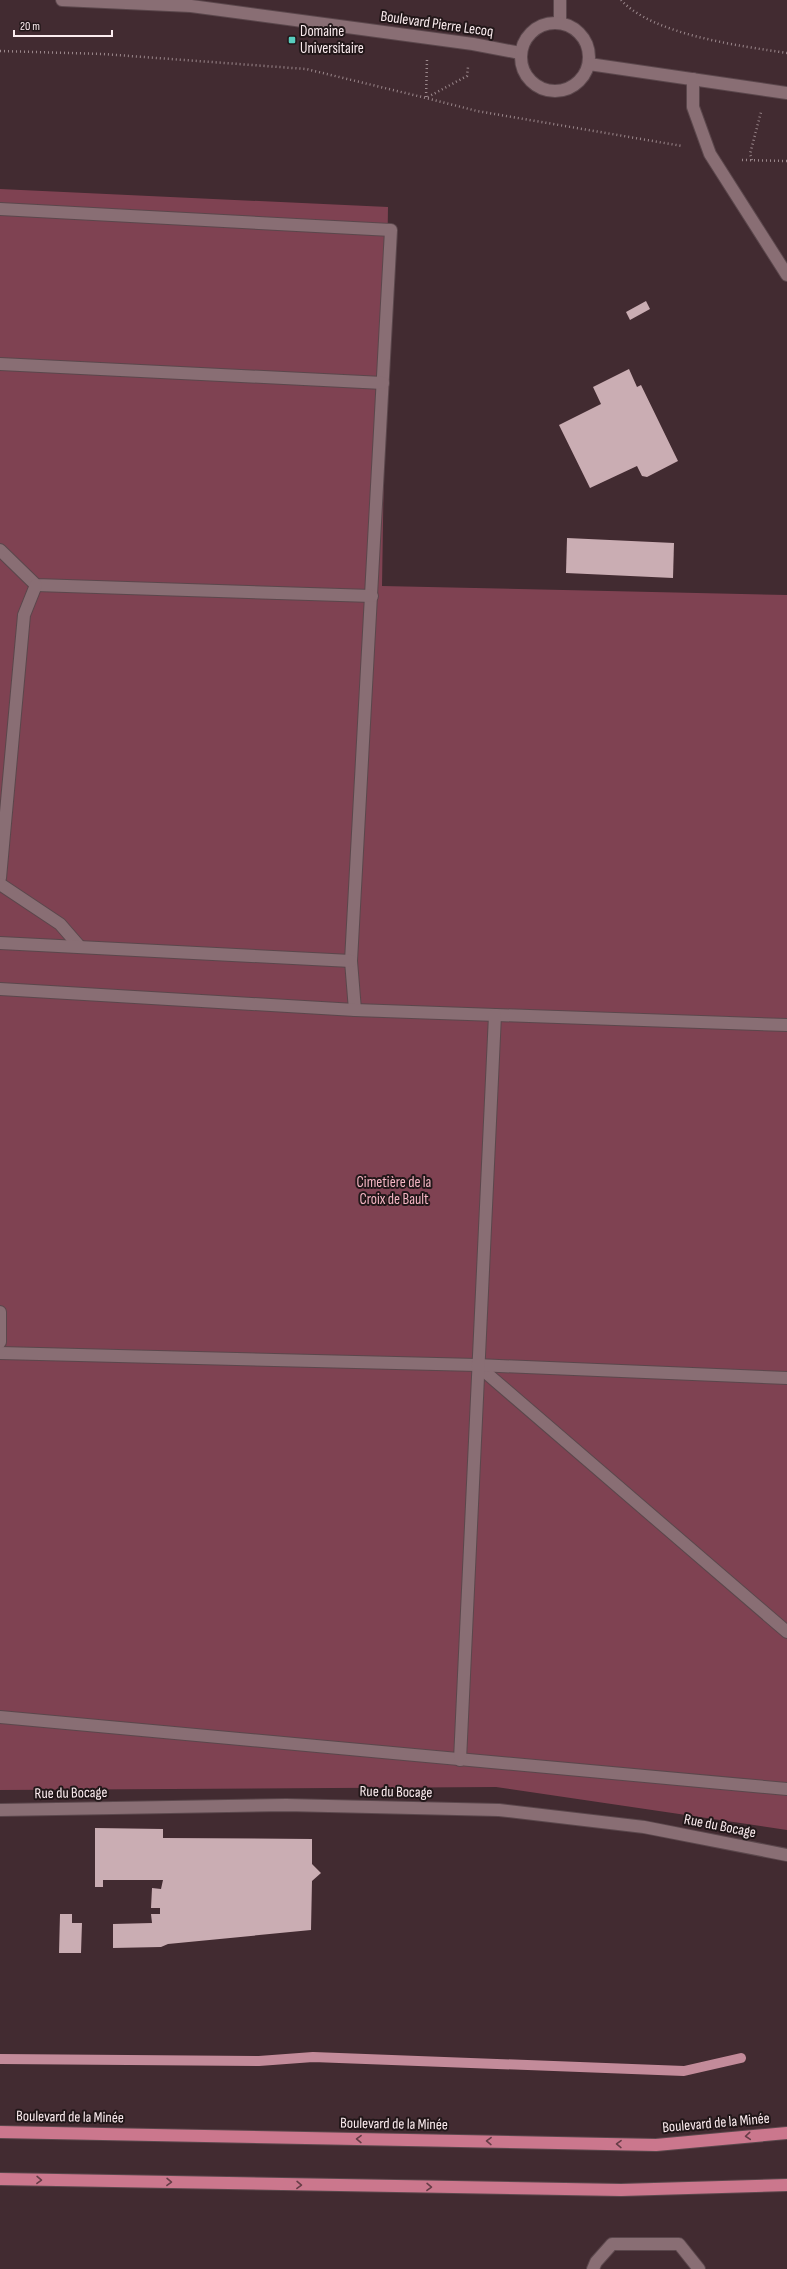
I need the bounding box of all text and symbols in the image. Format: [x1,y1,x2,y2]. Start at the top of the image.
street label: Boulevard Pierre Lecoq [379,7,495,41]
scale bar [14,12,112,38]
text: 20 m [20,19,40,34]
place label: Domaine Universitaire [300,22,364,58]
marker: Domaine Universitaire [287,35,297,45]
park label: Cimetière de la Croix de Bault [357,1173,432,1209]
street label: Rue du Bocage [359,1782,433,1802]
street label: Rue du Bocage [34,1783,108,1803]
street label: Rue du Bocage [682,1810,758,1842]
street label: Boulevard de la Minée [16,2107,124,2127]
street label: Boulevard de la Minée [662,2109,770,2137]
street label: Boulevard de la Minée [340,2114,448,2134]
one-way arrow [745,2131,751,2140]
one-way arrow [356,2135,362,2143]
one-way arrow [486,2137,492,2146]
one-way arrow [616,2140,622,2148]
one-way arrow [36,2176,42,2184]
one-way arrow [166,2178,172,2186]
one-way arrow [296,2180,302,2189]
one-way arrow [426,2183,432,2191]

